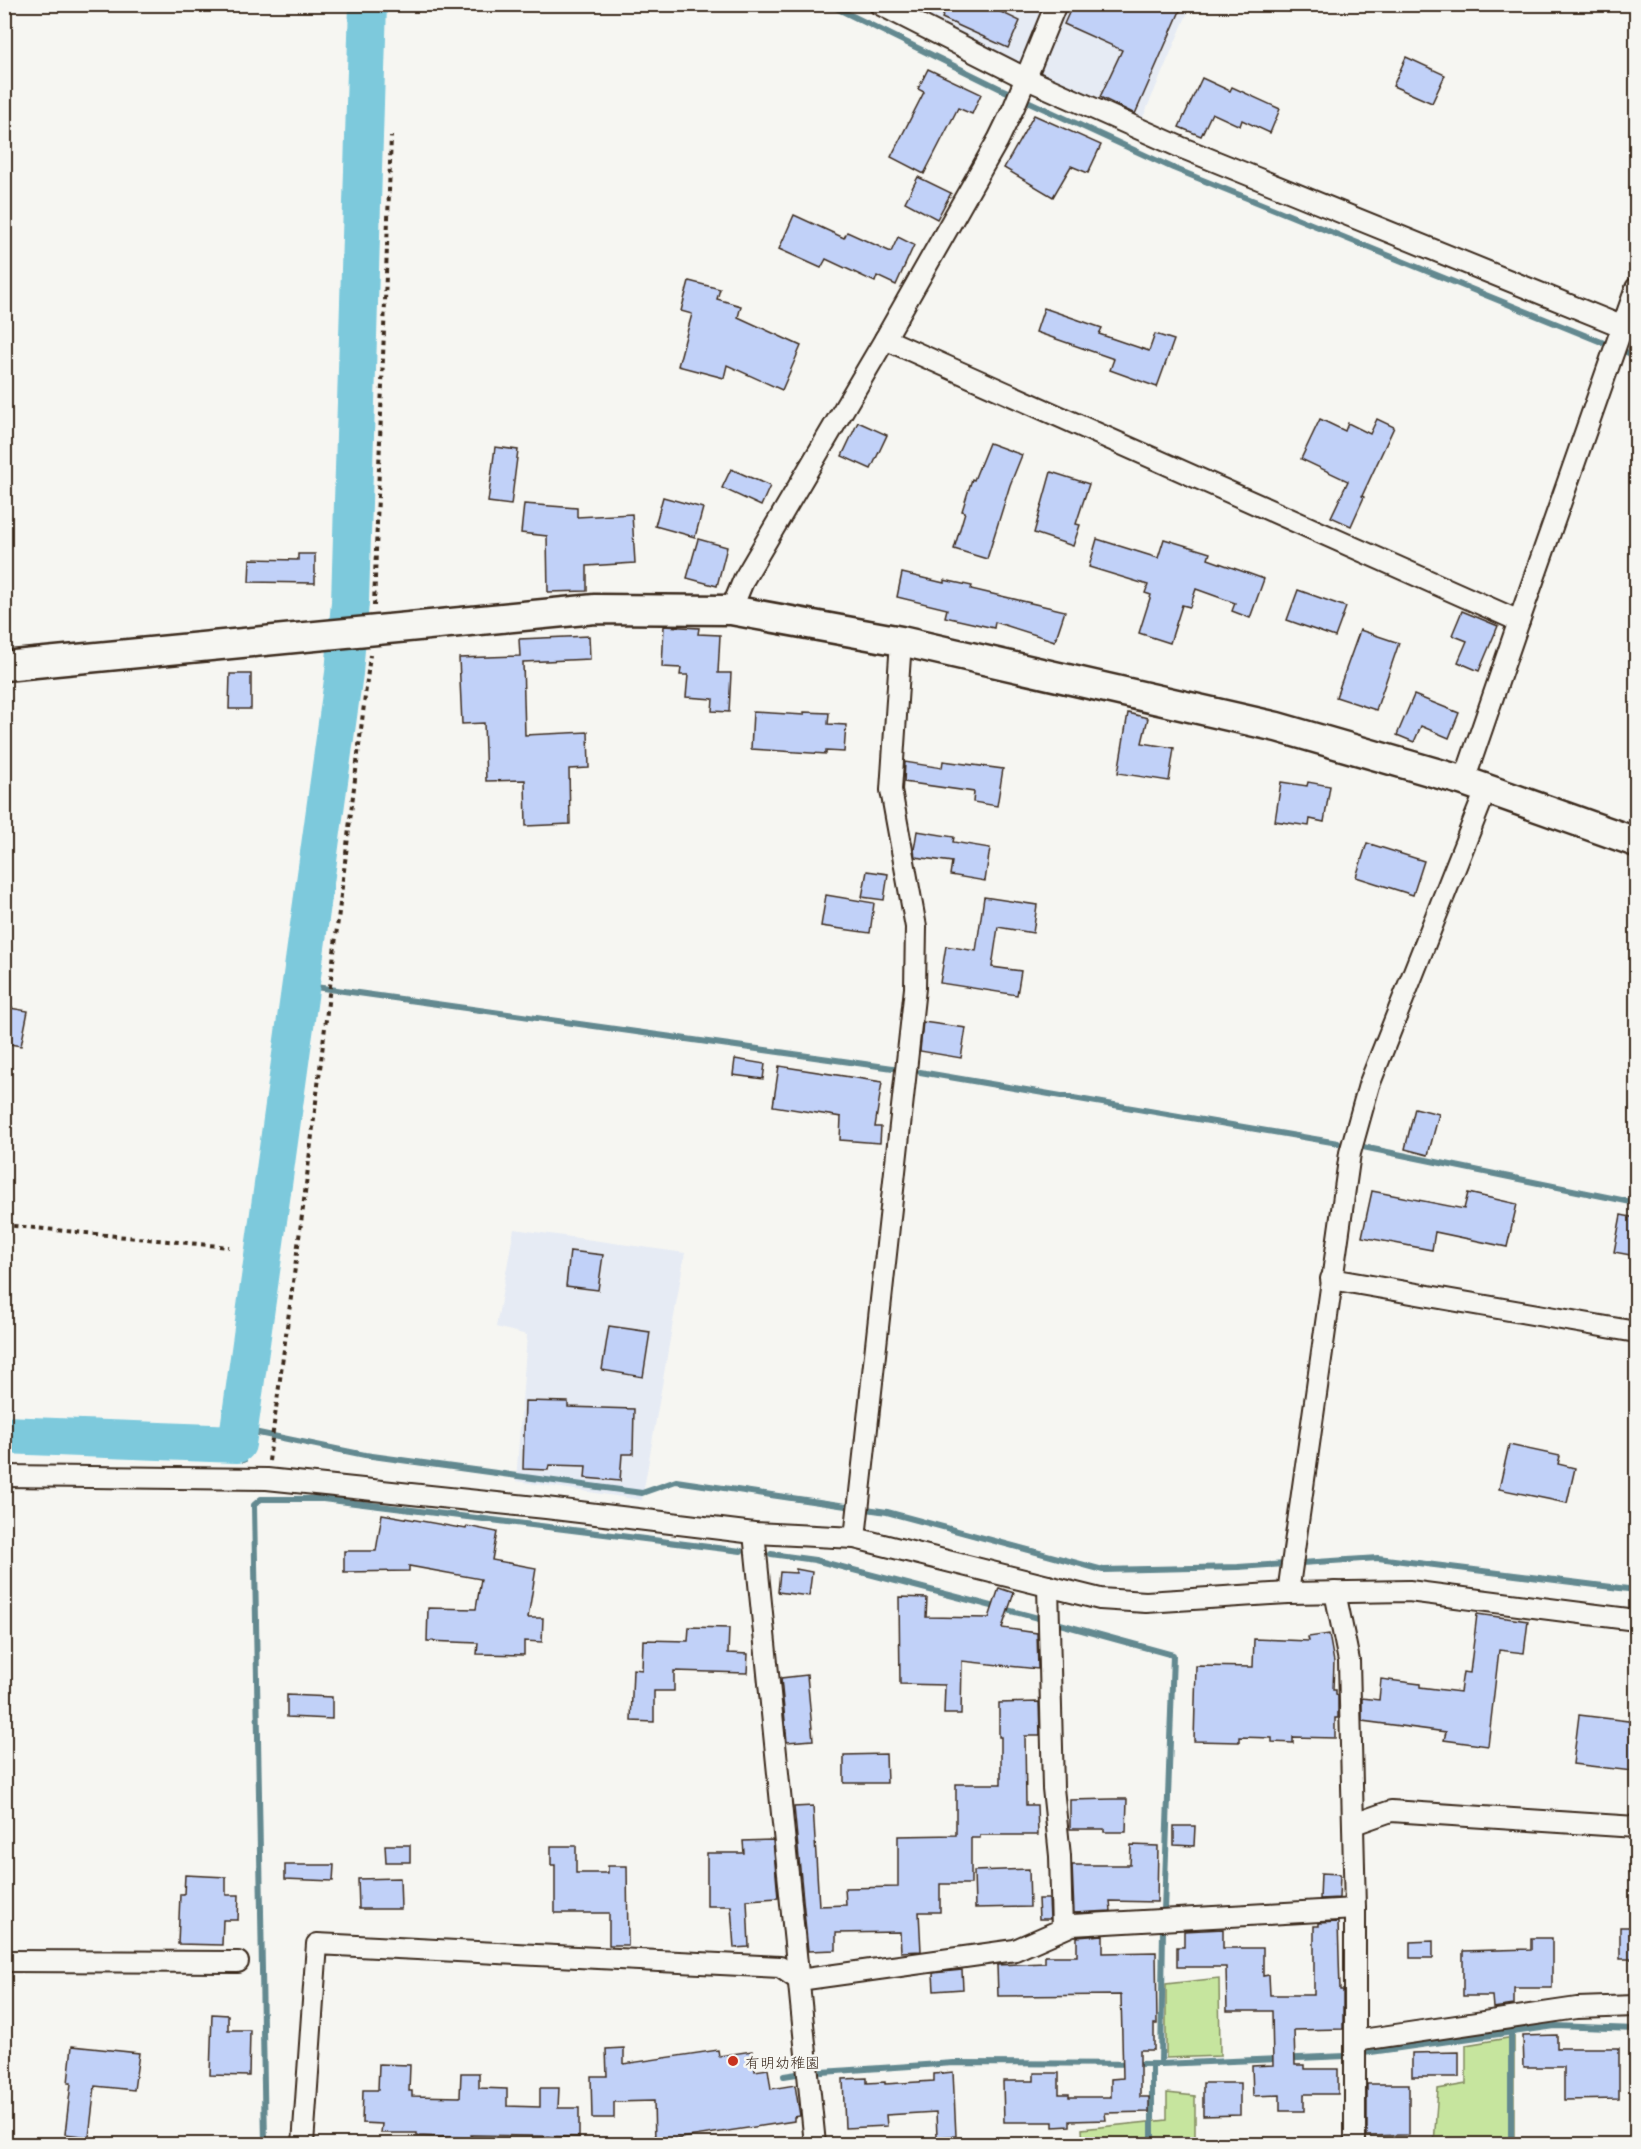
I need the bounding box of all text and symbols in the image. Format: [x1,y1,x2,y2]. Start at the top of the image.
place label: 有明幼稚園 [745,2050,820,2073]
marker: 有明幼稚園 [726,2054,740,2068]

